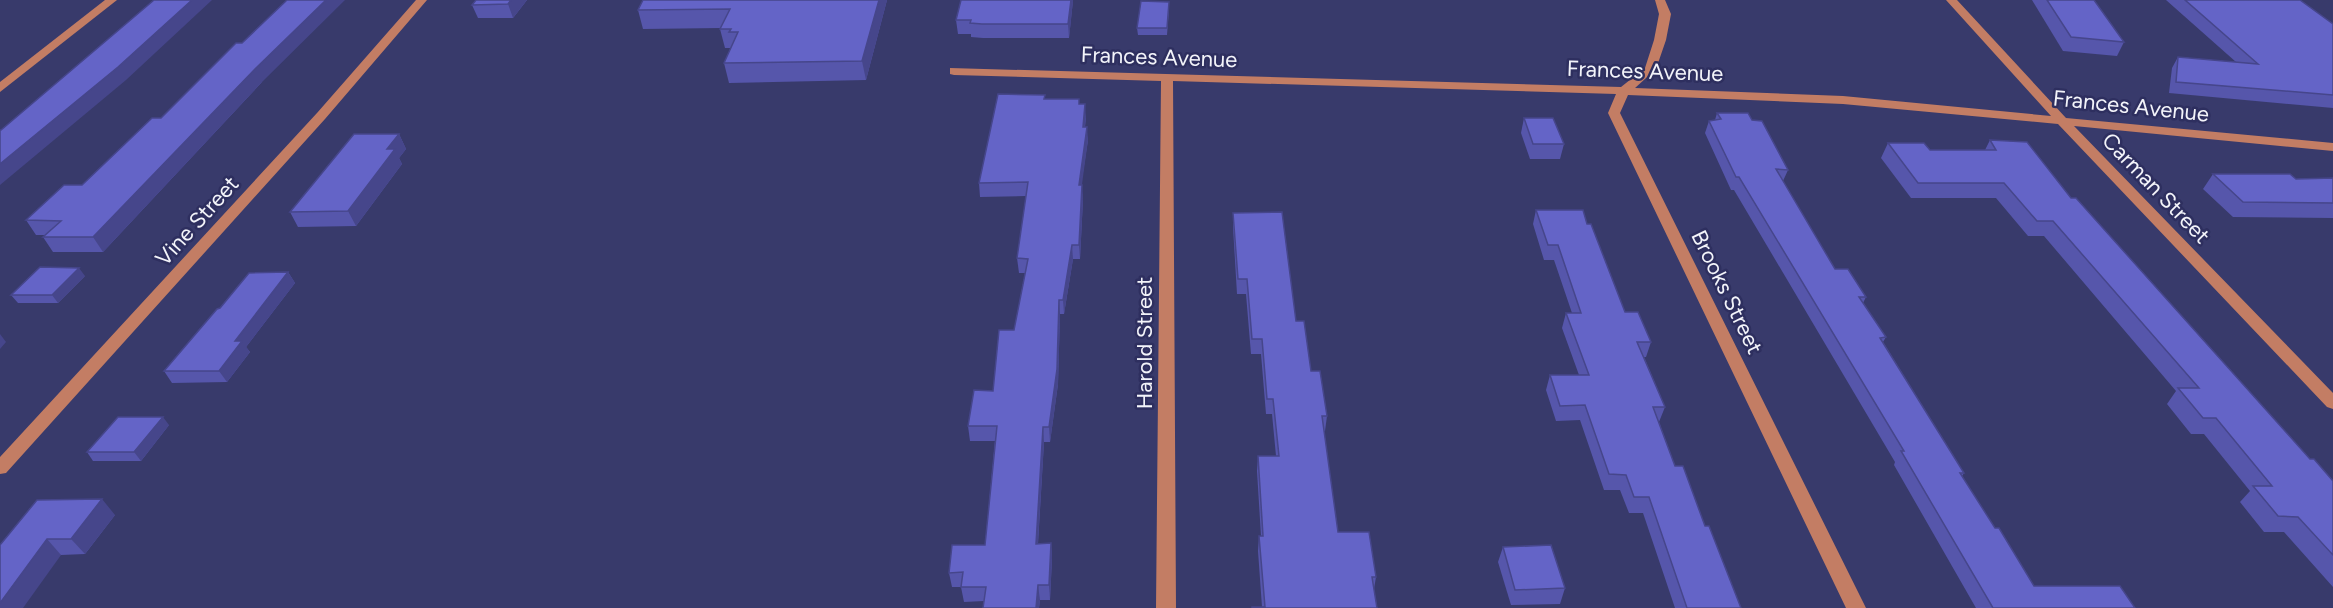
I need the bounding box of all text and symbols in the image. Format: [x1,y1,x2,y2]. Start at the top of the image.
street label: Frances Avenue [1080,41,1238,73]
street label: Frances Avenue [1566,55,1724,87]
street label: Frances Avenue [2052,84,2210,128]
street label: Carman Street [2096,127,2216,249]
street label: Vine Street [150,170,244,272]
street label: Brooks Street [1685,226,1769,358]
street label: Harold Street [1131,277,1158,409]

